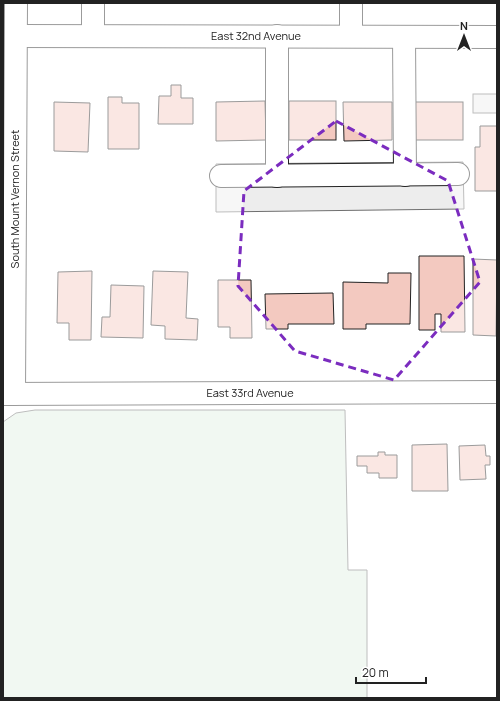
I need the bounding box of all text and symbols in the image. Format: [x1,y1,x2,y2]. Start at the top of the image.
north arrow [444,16,484,56]
text: N [460,18,468,33]
street label: East 32nd Avenue [211,28,302,43]
street label: South Mount Vernon Street [7,130,22,268]
street label: East 33rd Avenue [206,385,294,400]
scale bar [356,659,426,685]
text: 20 m [362,664,389,681]

